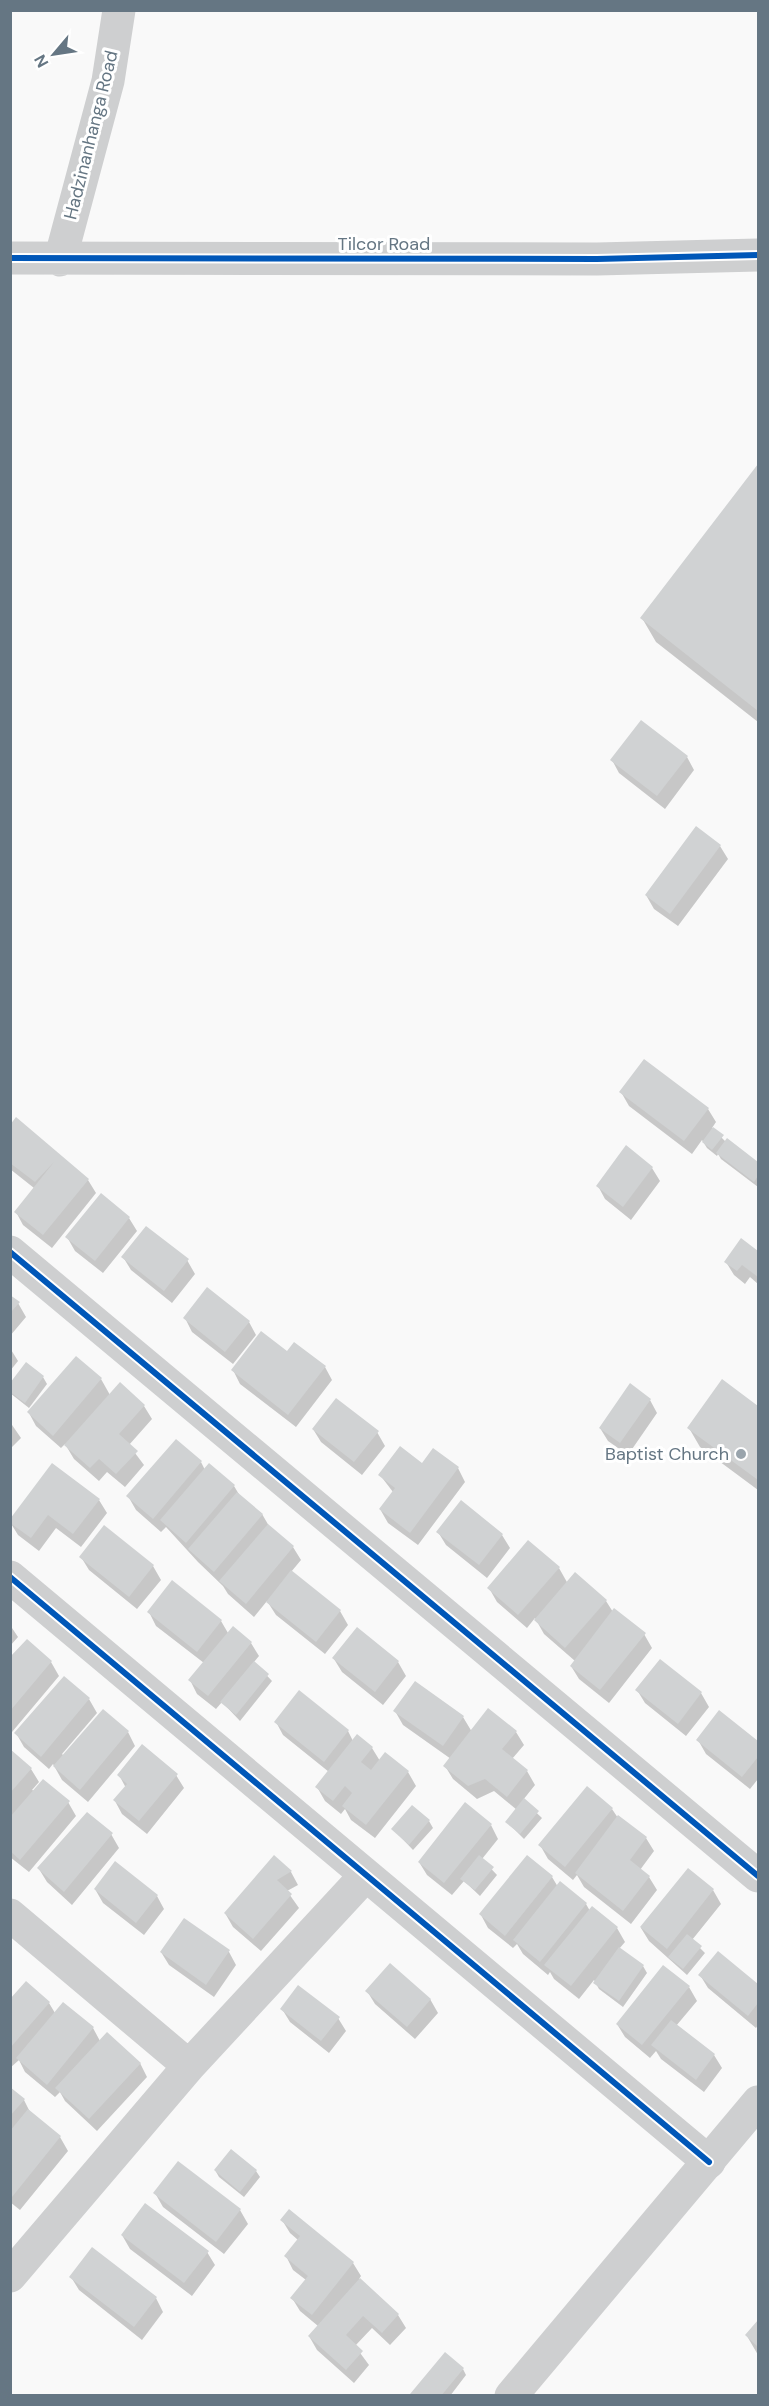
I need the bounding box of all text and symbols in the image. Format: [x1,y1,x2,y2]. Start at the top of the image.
north arrow [24,24,84,84]
street label: Hadzinanhanga Road [58,48,124,222]
text: N [29,51,53,71]
street label: Tilcor Road [338,232,430,256]
place label: Baptist Church [605,1442,729,1466]
marker: Baptist Church [734,1447,748,1461]

